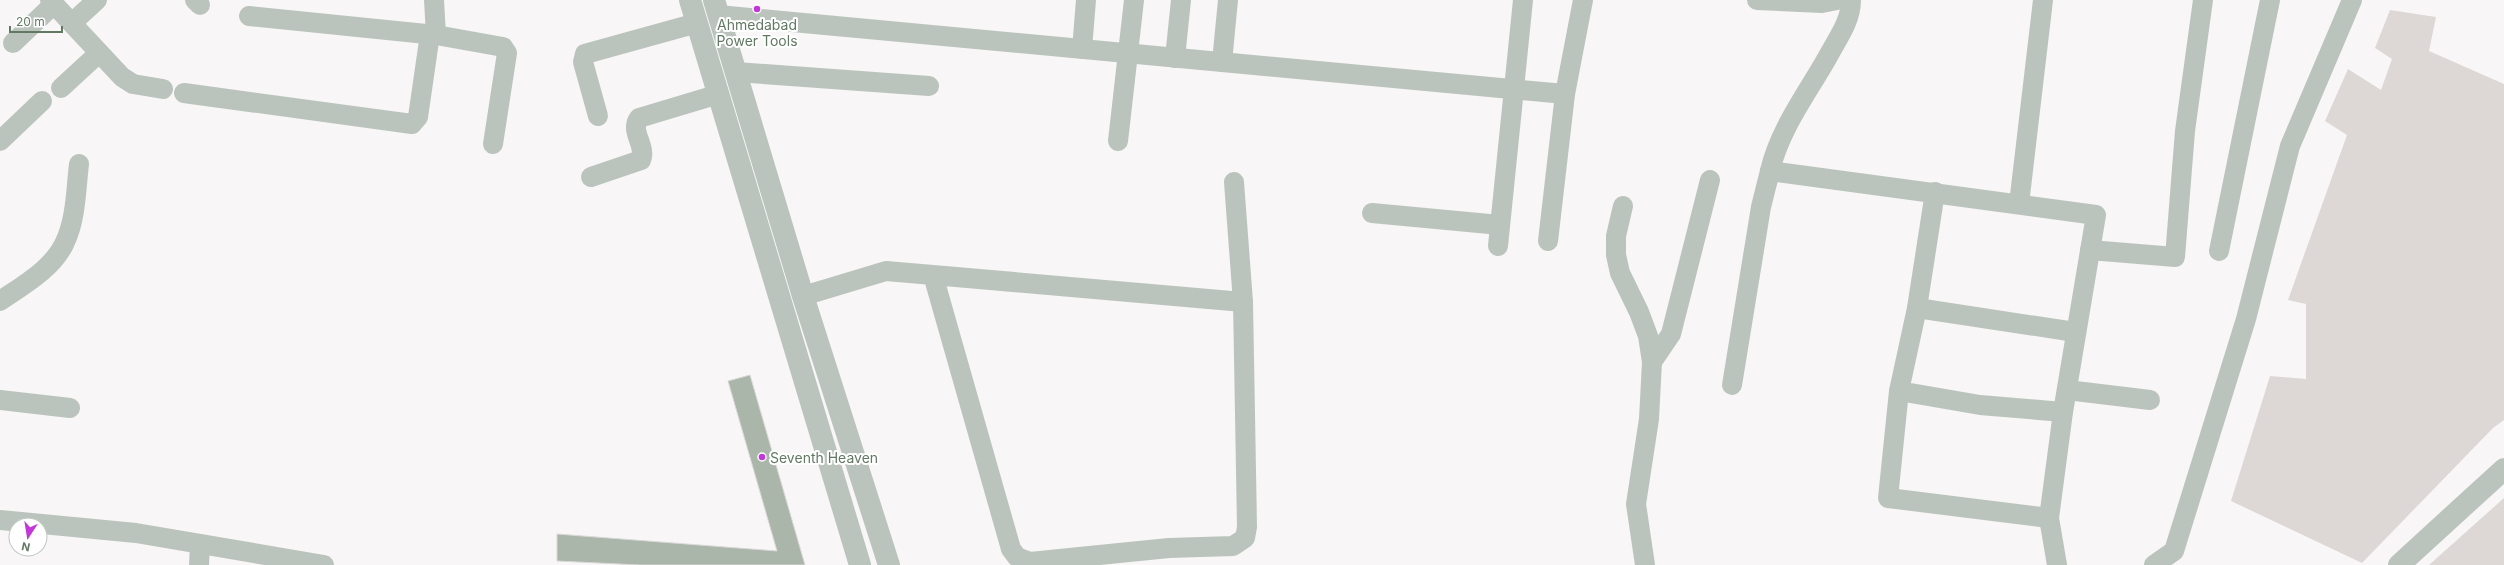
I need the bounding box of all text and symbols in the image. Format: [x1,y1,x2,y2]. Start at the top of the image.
marker: Ahmedabad Power Tools [752,4,762,14]
scale bar [10,8,62,34]
text: 20 m [16,14,45,29]
place label: Ahmedabad Power Tools [716,16,798,49]
place label: Seventh Heaven [770,449,878,466]
marker: Seventh Heaven [757,452,767,462]
north arrow [8,517,48,557]
text: N [20,539,31,555]

